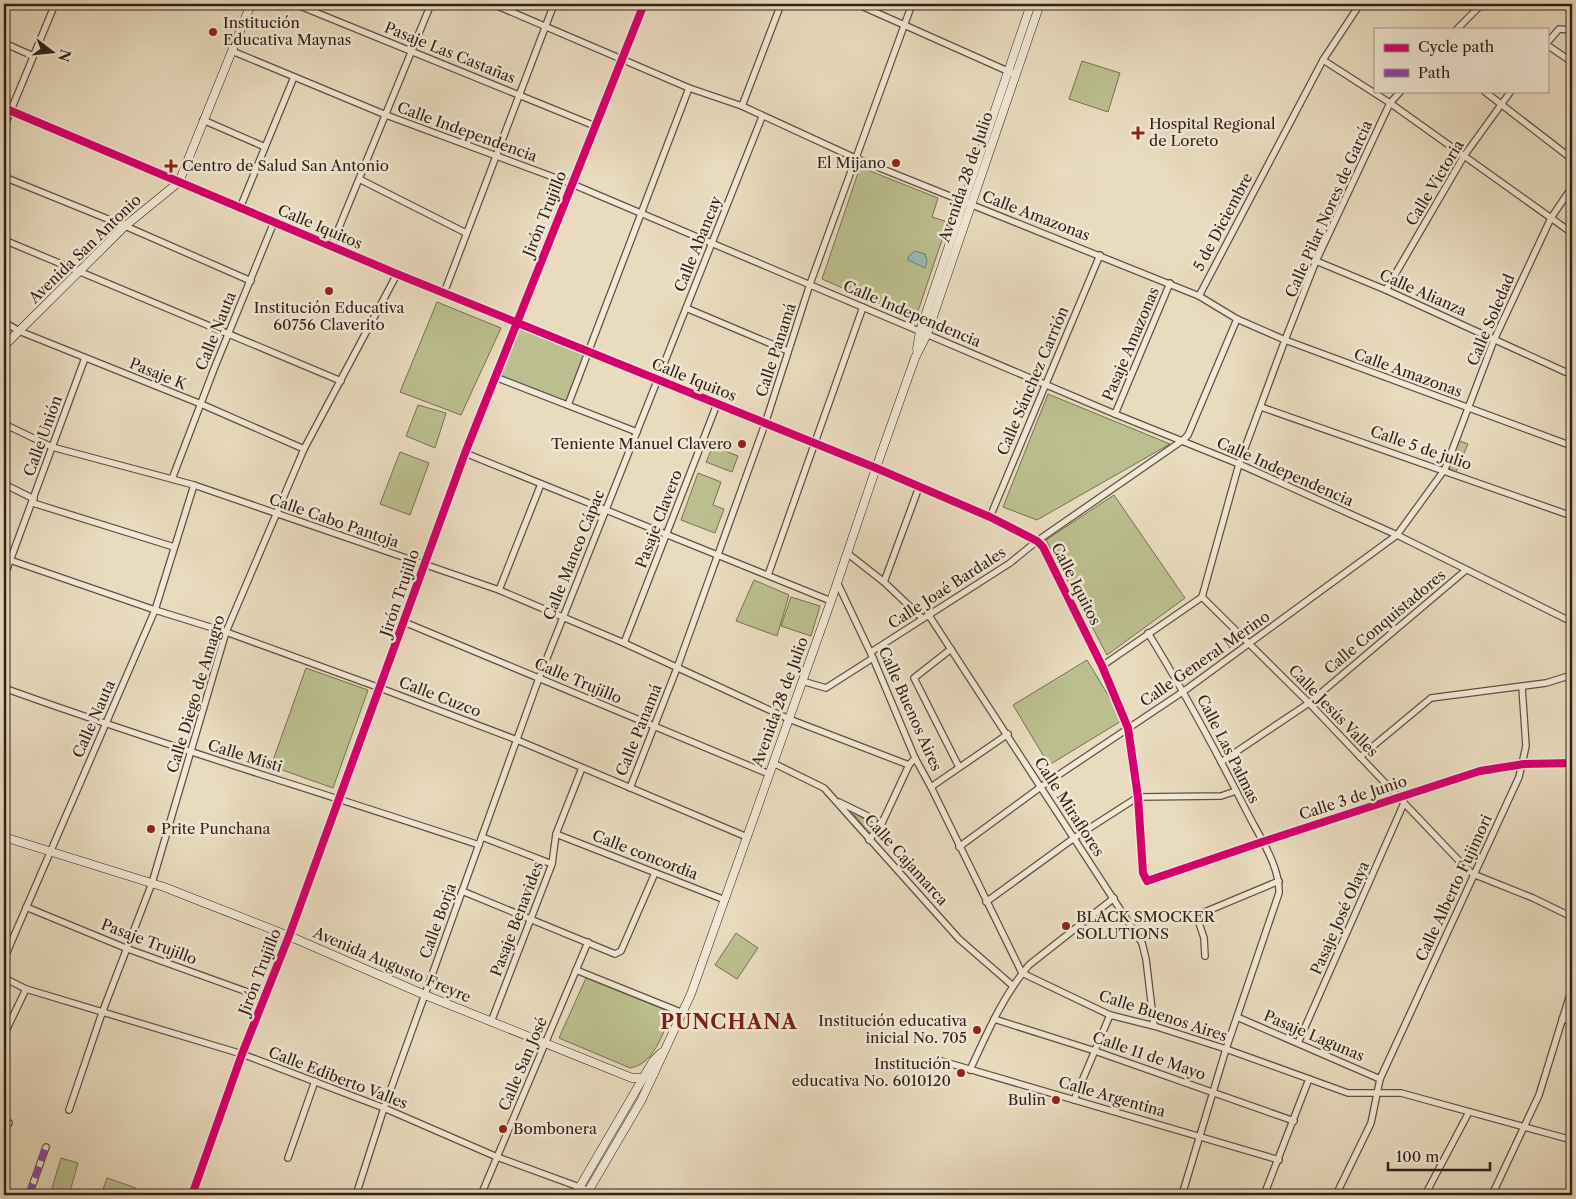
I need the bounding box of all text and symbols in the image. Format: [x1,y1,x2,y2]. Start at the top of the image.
place label: Institución Educativa Maynas [223,13,351,49]
street label: Pasaje Las Castañas [382,18,519,88]
marker: Institución Educativa Maynas [207,26,219,38]
north arrow [28,28,78,78]
legend [1374,28,1548,92]
text: Cycle path [1418,37,1495,56]
text: N [54,47,75,64]
text: Path [1418,63,1451,82]
street label: Calle Independencia [395,97,540,166]
street label: Avenida 28 de Julio [934,109,997,246]
place label: Hospital Regional de Loreto [1149,114,1276,150]
street label: Calle Pilar Nores de García [1281,117,1376,300]
marker: Hospital Regional de Loreto [1131,126,1145,140]
street label: Calle Victoria [1402,136,1468,229]
place label: El Mijano [817,153,886,172]
place label: Centro de Salud San Antonio [182,156,389,175]
marker: El Mijano [890,157,902,169]
marker: Centro de Salud San Antonio [164,159,178,173]
street label: Jirón Trujillo [518,168,570,261]
street label: 5 de Diciembre [1189,169,1256,274]
street label: Calle Amazonas [980,186,1093,245]
street label: Avenida San Antonio [24,190,145,308]
street label: Calle Abancay [670,193,726,294]
street label: Calle Iquitos [275,200,365,253]
street label: Calle Alianza [1377,265,1470,320]
street label: Calle Soledad [1463,271,1518,369]
street label: Calle Independencia [841,276,984,351]
street label: Pasaje Amazonas [1098,284,1163,404]
marker: Institución Educativa 60756 Claverito [323,285,335,297]
street label: Calle Nauta [191,289,240,373]
place label: Institución Educativa 60756 Claverito [254,298,404,334]
street label: Calle Panamá [751,300,800,399]
street label: Calle Sánchez Carrión [993,303,1073,458]
street label: Calle Amazonas [1351,344,1465,401]
street label: Pasaje K [127,353,191,394]
street label: Calle Iquitos [649,354,739,405]
street label: Calle Unión [19,392,66,479]
street label: Calle 5 de julio [1368,421,1474,474]
street label: Calle Independencia [1214,433,1357,510]
place label: Teniente Manuel Clavero [551,434,732,453]
marker: Teniente Manuel Clavero [736,438,748,450]
street label: Pasaje Clavero [631,467,686,571]
street label: Calle Manco Cápac [539,487,608,623]
street label: Calle Cabo Pantoja [267,489,402,552]
street label: Calle Iquitos [1048,539,1105,628]
street label: Calle Joaé Bardales [884,542,1009,633]
street label: Jirón Trujillo [375,547,423,641]
street label: Calle Conquistadores [1320,565,1449,678]
street label: Calle General Merino [1136,607,1273,711]
street label: Calle Diego de Amagro [162,613,229,775]
street label: Avenida 28 de Julio [747,634,812,770]
street label: Calle Buenos Aires [874,644,946,774]
street label: Calle Trujillo [532,654,625,707]
street label: Calle Jesús Valles [1284,661,1382,761]
street label: Calle Cuzco [396,672,484,721]
street label: Calle Nauta [68,677,119,761]
street label: Calle Panamá [611,681,666,779]
street label: Calle Las Palmas [1193,691,1264,806]
street label: Calle Misti [206,735,285,776]
street label: Calle Miraflores [1030,754,1109,860]
street label: Calle 3 de Junio [1297,771,1409,824]
street label: Calle Cajamarca [860,810,952,909]
street label: Calle Alberto Fujimori [1411,811,1496,964]
place label: Prite Punchana [161,819,271,838]
marker: Prite Punchana [145,823,157,835]
street label: Calle concordia [589,826,701,884]
street label: Pasaje José Olaya [1306,858,1373,977]
street label: Pasaje Benavides [486,859,547,979]
street label: Calle Borja [415,880,460,961]
place label: BLACK SMOCKER SOLUTIONS [1076,907,1216,943]
street label: Pasaje Trujillo [99,915,200,969]
marker: BLACK SMOCKER SOLUTIONS [1060,920,1072,932]
street label: Avenida Augusto Freyre [310,922,474,1006]
street label: Jirón Trujillo [234,926,285,1020]
street label: Calle Buenos Aires [1096,986,1230,1045]
street label: Pasaje Lagunas [1261,1006,1367,1065]
district label: PUNCHANA [660,1010,798,1034]
place label: Institución educativa inicial No. 705 [818,1011,967,1047]
street label: Calle San José [494,1014,551,1114]
marker: Institución educativa inicial No. 705 [971,1024,983,1036]
street label: Calle 11 de Mayo [1090,1027,1208,1084]
street label: Calle Ediberto Valles [266,1042,411,1113]
place label: Institución educativa No. 6010120 [792,1054,952,1090]
marker: Institución educativa No. 6010120 [955,1067,967,1079]
street label: Calle Argentina [1056,1072,1168,1121]
place label: Bulin [1008,1090,1047,1109]
marker: Bulin [1050,1094,1062,1106]
place label: Bombonera [513,1119,597,1138]
marker: Bombonera [497,1123,509,1135]
scale bar [1388,1139,1491,1171]
text: 100 m [1396,1147,1439,1166]

